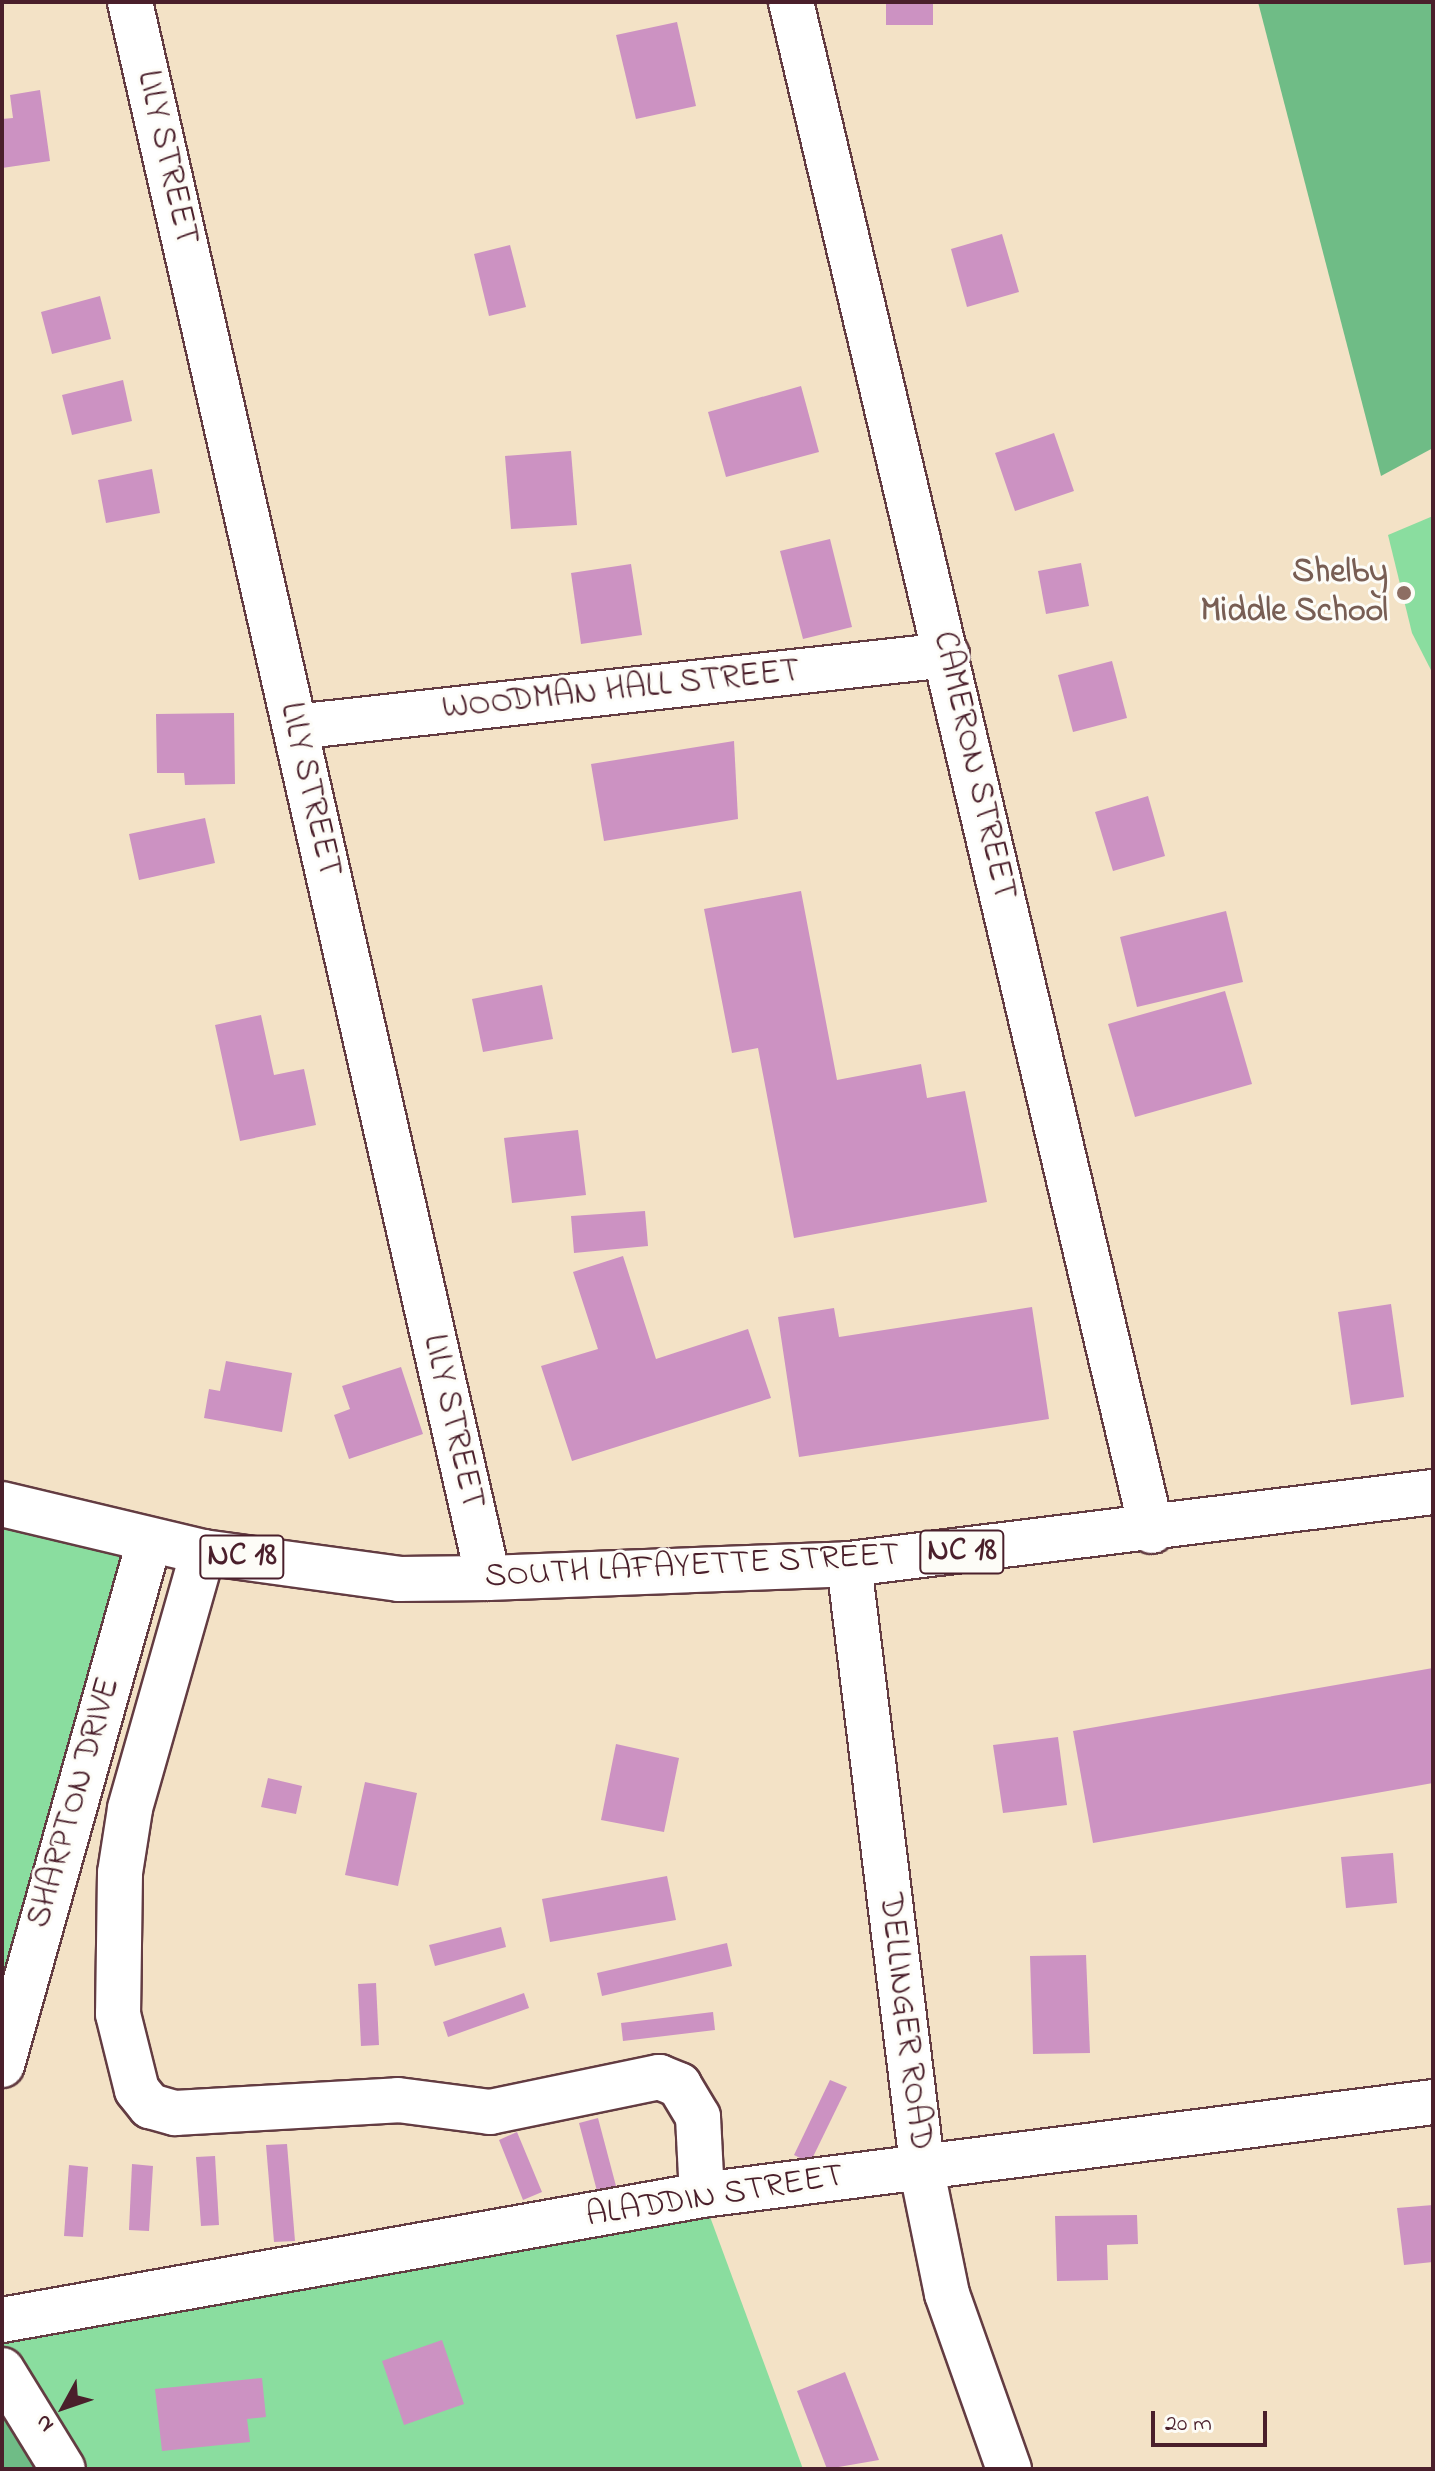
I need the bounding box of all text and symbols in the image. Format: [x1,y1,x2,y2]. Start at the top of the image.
street label: LILY STREET [126,67,206,249]
place label: Shelby Middle School [1200,553,1388,632]
marker: Shelby Middle School [1395,584,1413,602]
street label: CAMERON STREET [922,628,1024,904]
street label: WOODMAN HALL STREET [440,652,802,730]
street label: LILY STREET [269,699,349,881]
street label: LILY STREET [412,1331,492,1513]
road number: NC 18 [918,1524,1006,1580]
road number: NC 18 [198,1529,286,1585]
street label: SOUTH LAFAYETTE STREET [484,1536,900,1598]
street label: SHARPTON DRIVE [20,1673,130,1933]
street label: DELLINGER ROAD [868,1891,940,2153]
street label: ALADDIN STREET [583,2157,847,2237]
north arrow [24,2367,104,2447]
scale bar [1155,2395,1271,2445]
text: N [29,2406,63,2438]
text: 20 m [1165,2407,1212,2442]

